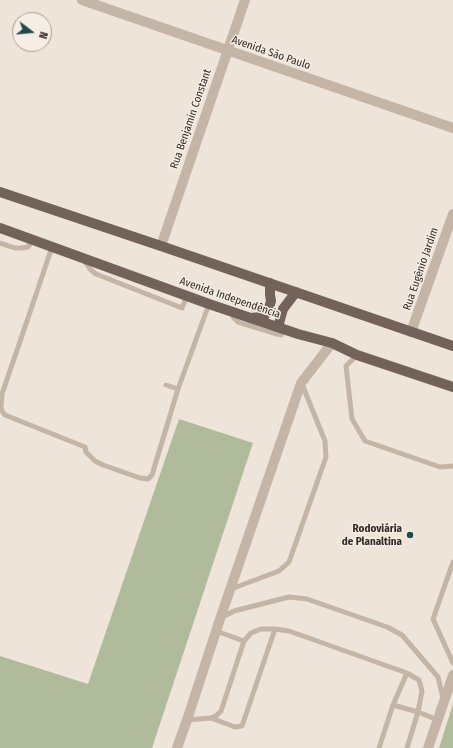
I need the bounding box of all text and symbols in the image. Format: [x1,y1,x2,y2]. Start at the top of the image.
north arrow [12,12,52,52]
text: N [36,30,50,40]
street label: Avenida São Paulo [230,33,312,73]
street label: Rua Benjamin Constant [168,67,214,171]
street label: Rua Eugênio Jardim [401,226,441,312]
street label: Avenida Independência [178,275,282,321]
place label: Rodoviária de Planaltina [342,522,402,548]
marker: Rodoviária de Planaltina [405,530,415,540]

